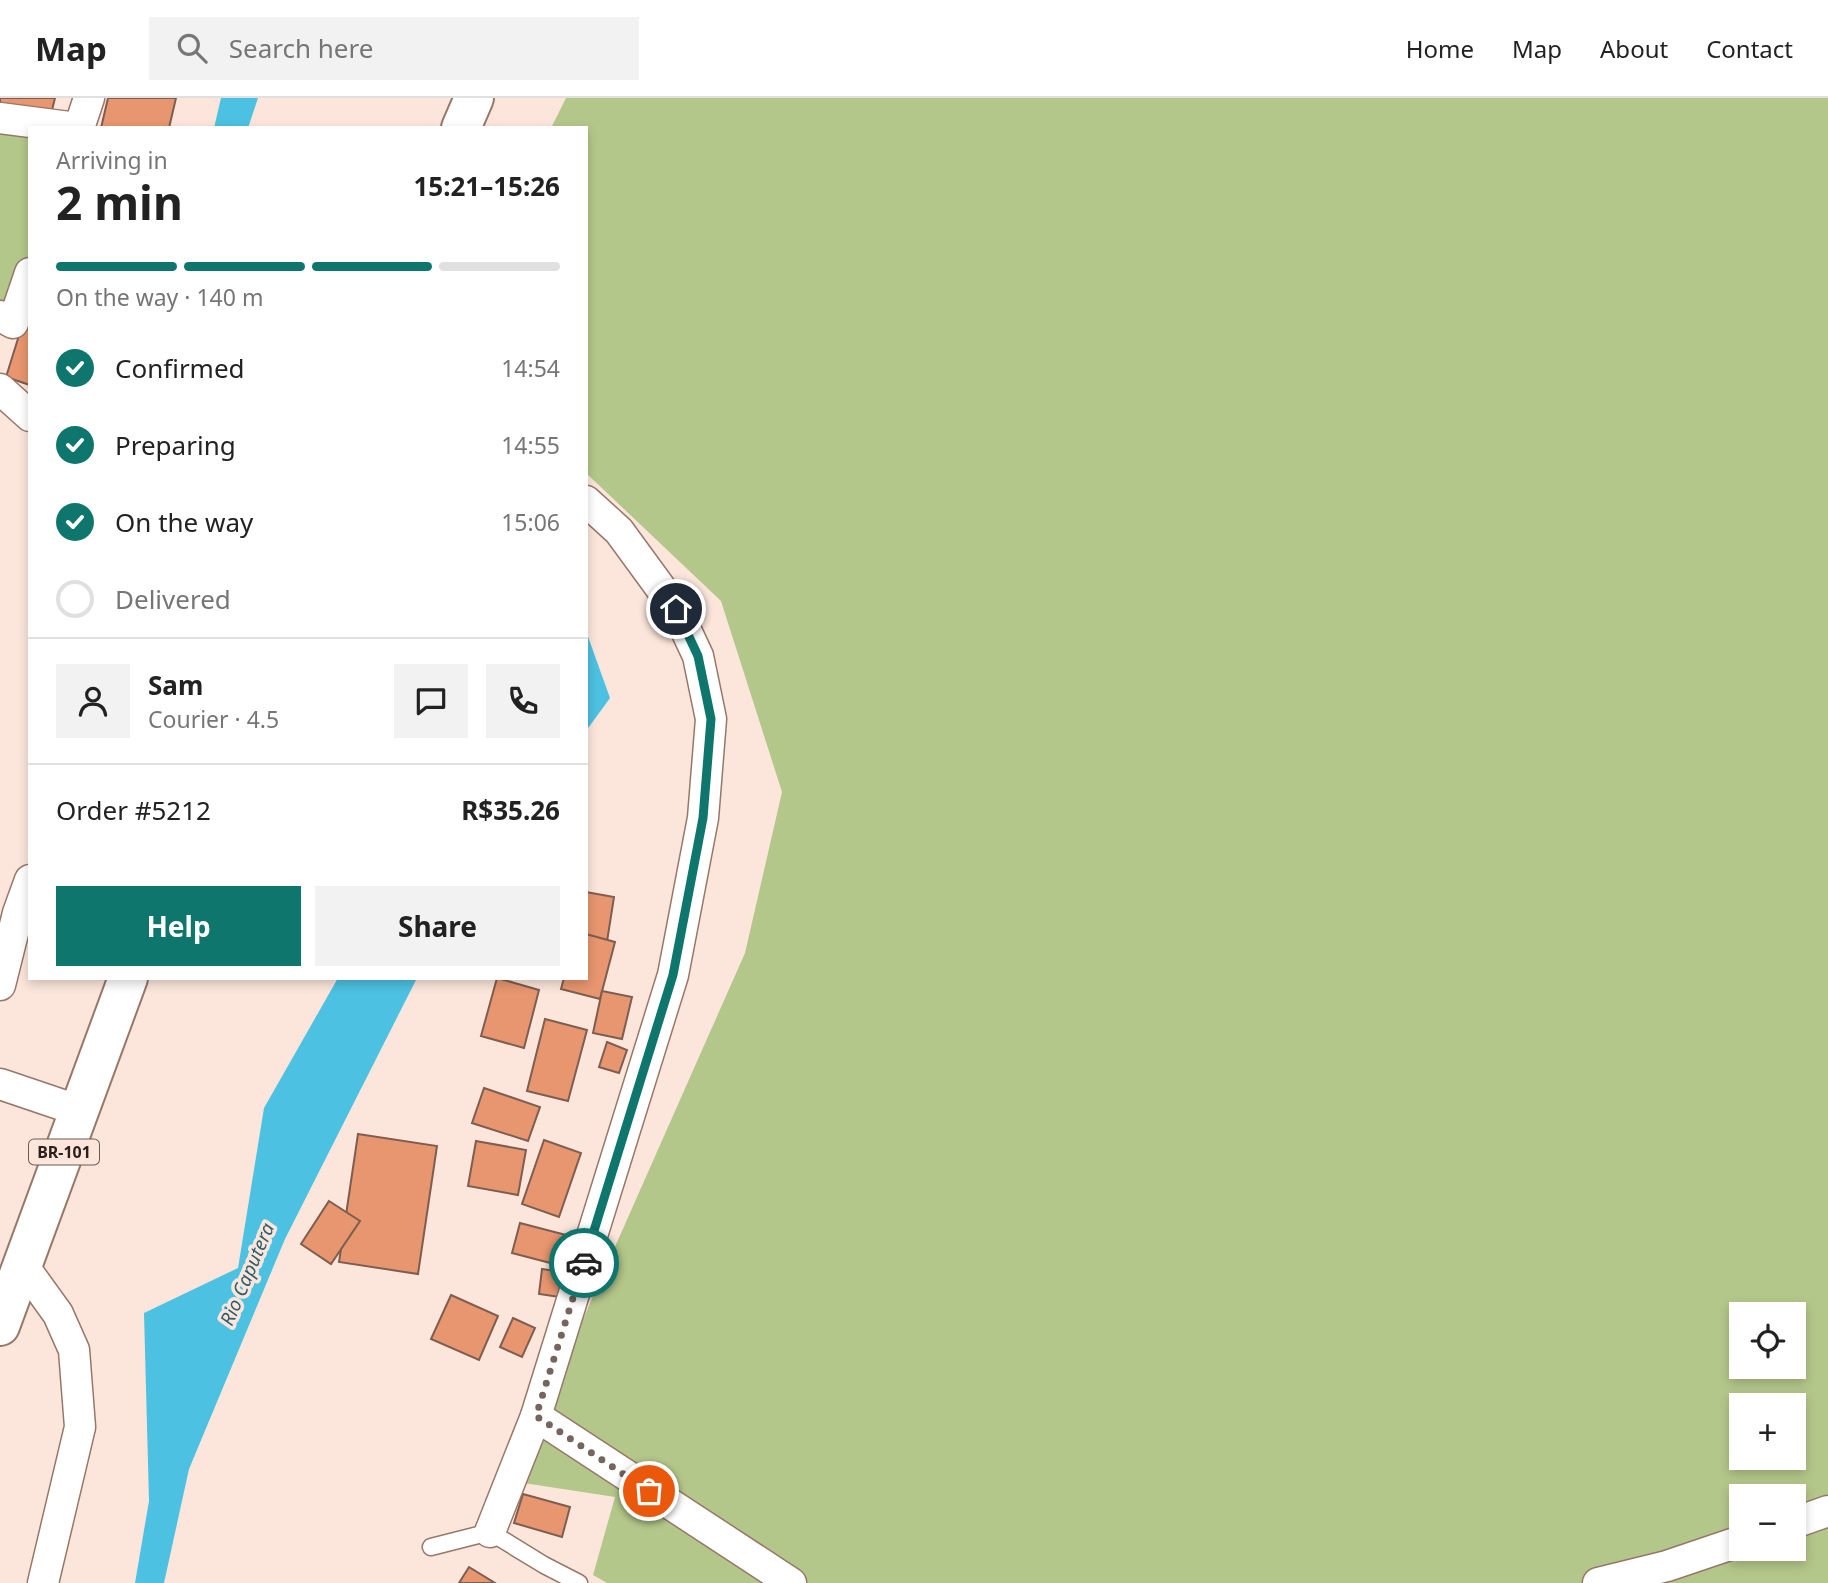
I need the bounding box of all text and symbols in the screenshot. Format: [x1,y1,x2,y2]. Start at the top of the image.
search box [149,17,639,80]
text: Map [35,26,107,71]
icon: search [173,29,211,67]
text: Search here [229,30,373,66]
text: Home [1406,32,1474,65]
text: Map [1512,32,1562,65]
text: About [1600,32,1668,65]
text: Contact [1706,32,1793,65]
text: Arriving in [56,144,168,176]
text: 15:21–15:26 [413,168,560,204]
text: 2 min [56,171,183,233]
text: On the way · 140 m [56,281,263,313]
icon: check [56,349,94,387]
text: Confirmed [115,350,245,386]
text: 14:54 [501,352,560,384]
icon: check [56,426,94,464]
text: Preparing [115,427,236,463]
text: 14:55 [501,429,560,461]
icon: check [56,503,94,541]
text: On the way [115,504,253,540]
text: 15:06 [501,506,560,538]
pin [646,579,706,639]
text: Delivered [115,581,231,617]
icon: home [657,590,695,628]
button: person [56,664,130,738]
button: chat [394,664,468,738]
button: phone [486,664,560,738]
text: Sam [148,667,203,703]
text: Courier · 4.5 [148,703,279,735]
text: Order #5212 [56,792,211,828]
text: R$35.26 [461,792,560,828]
button: Help [56,886,301,966]
button: Share [315,886,560,966]
road number: BR-101 [29,1140,99,1164]
water label: Rio Caputera [214,1219,280,1329]
courier [549,1228,619,1298]
icon: car [565,1244,603,1282]
map controls [1729,1302,1806,1561]
button: locate [1729,1302,1806,1379]
button: + [1729,1393,1806,1470]
pin [619,1461,679,1521]
icon: bag [630,1472,668,1510]
button: − [1729,1484,1806,1561]

